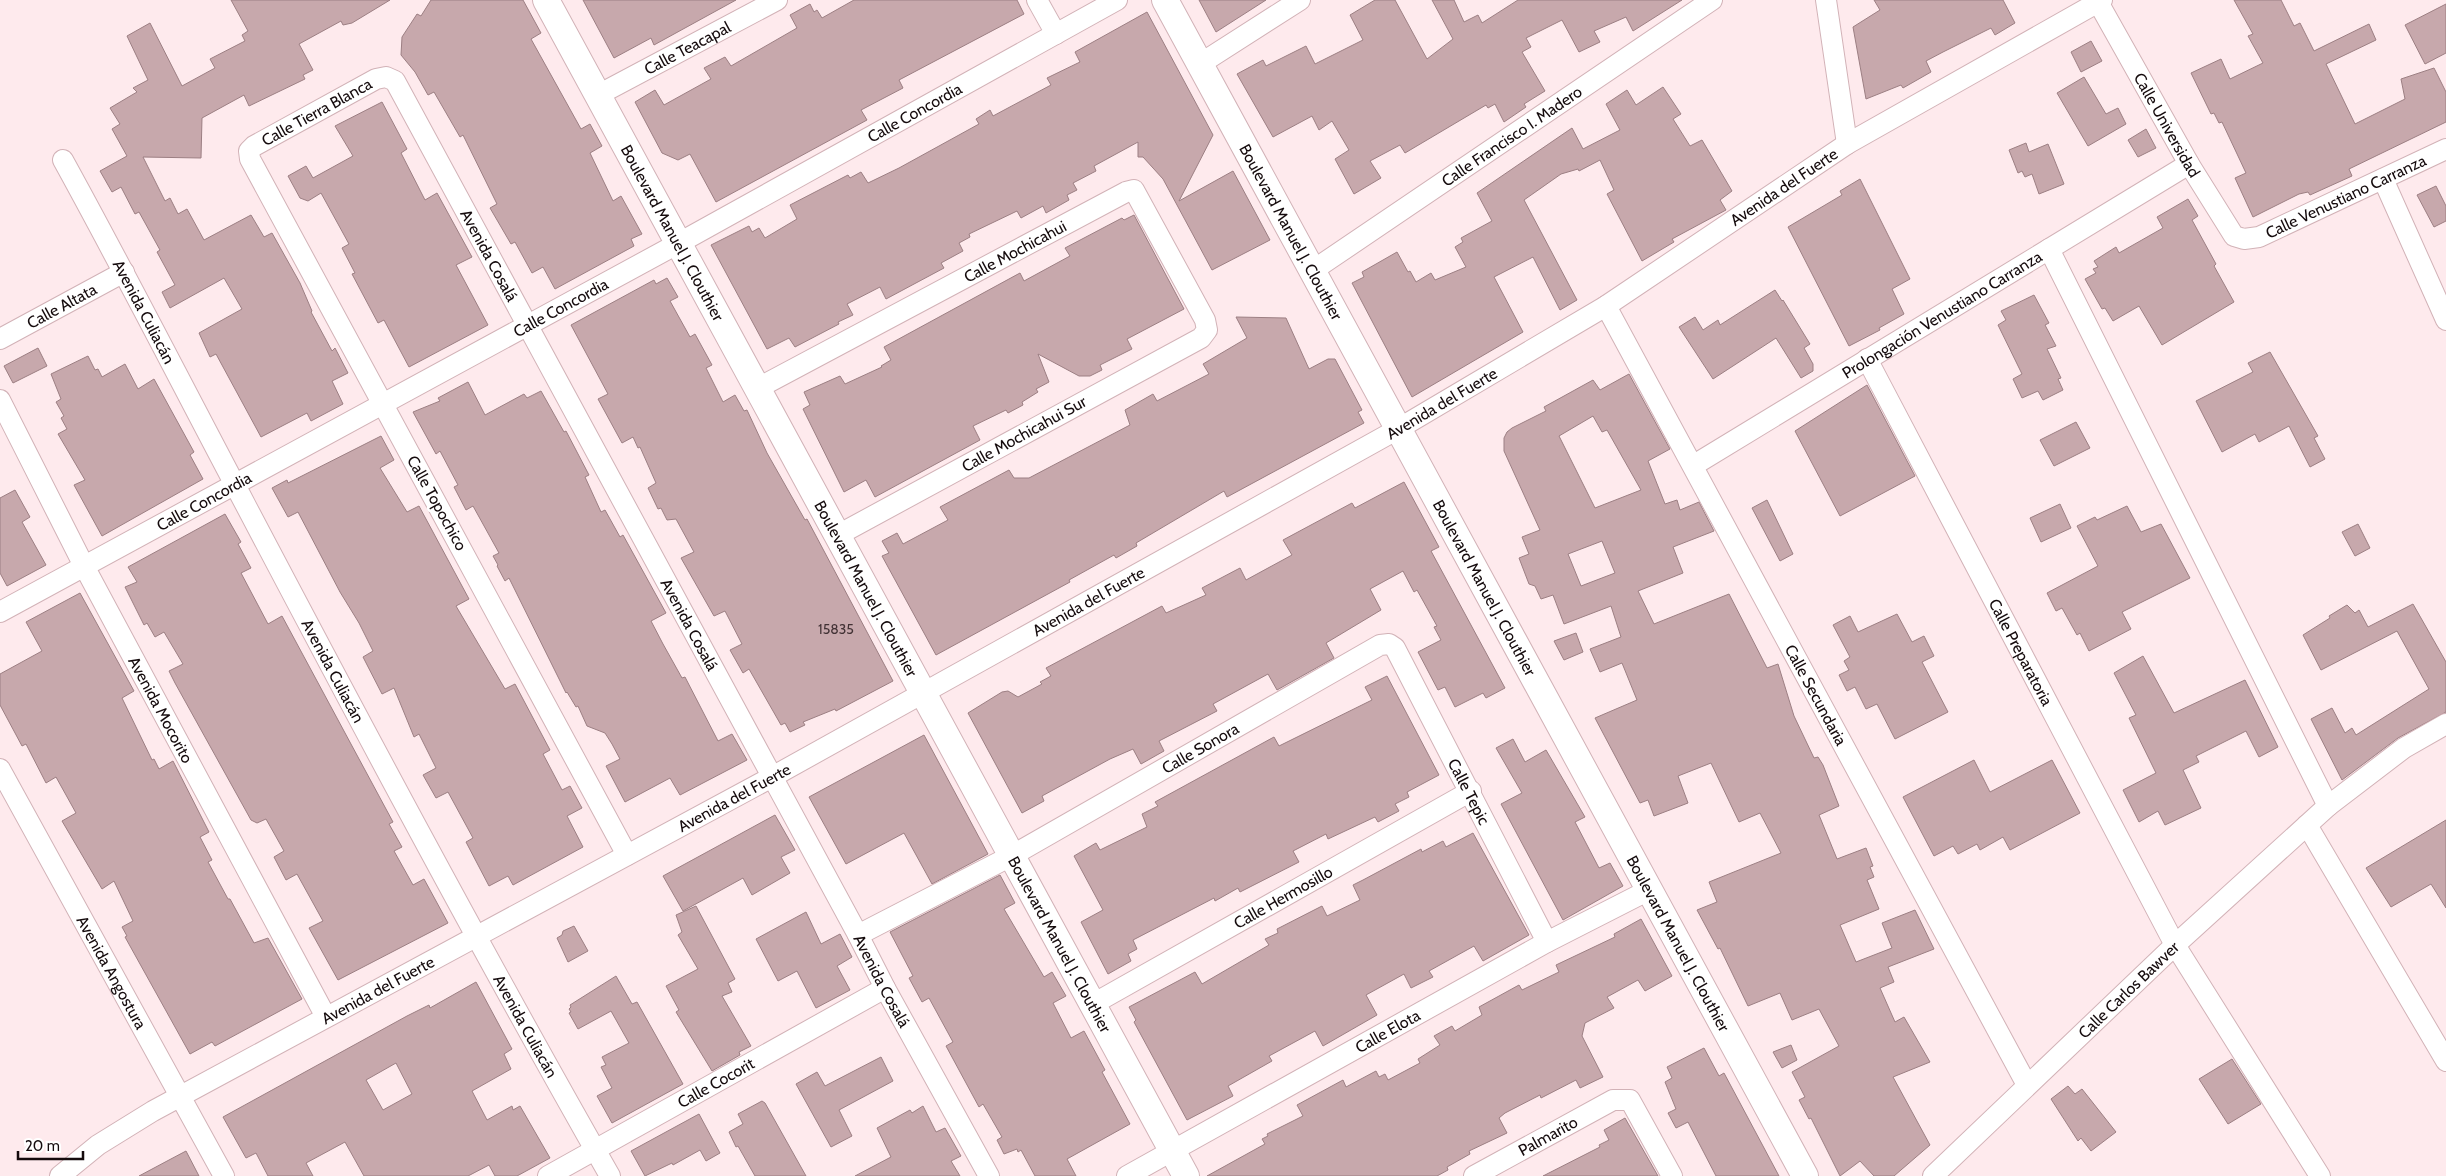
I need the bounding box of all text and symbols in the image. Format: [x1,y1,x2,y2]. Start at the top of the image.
street label: Calle Teacapal [641,17,734,78]
street label: Calle Universidad [2130,69,2204,181]
street label: Calle Tierra Blanca [258,74,375,150]
street label: Calle Concordia [864,78,965,146]
street label: Calle Francisco I. Madero [1438,81,1585,190]
street label: Boulevard Manuel J. Clouthier [617,141,729,325]
street label: Boulevard Manuel J. Clouthier [1236,141,1347,324]
street label: Avenida del Fuerte [1726,144,1841,229]
street label: Calle Venustiano Carranza [2262,150,2429,242]
street label: Avenida Cosalá [457,206,522,305]
street label: Calle Mochicahui [960,216,1069,286]
street label: Prolongación Venustiano Carranza [1839,246,2045,382]
street label: Avenida Culiacán [109,256,179,367]
street label: Calle Concordia [510,274,612,341]
street label: Calle Altata [23,279,100,332]
street label: Avenida del Fuerte [1383,363,1500,443]
street label: Calle Mochicahui Sur [958,391,1090,476]
street label: Calle Topochico [403,452,471,554]
street label: Calle Concordia [153,468,255,535]
street label: Boulevard Manuel J. Clouthier [1429,496,1541,680]
street label: Boulevard Manuel J. Clouthier [811,497,922,681]
street label: Avenida del Fuerte [1029,562,1148,640]
street label: Avenida Cosalá [657,575,722,674]
street label: Calle Preparatoria [1985,595,2057,709]
street label: Avenida Culiacán [298,616,369,726]
house number: 15835 [818,620,854,638]
street label: Calle Secundaria [1781,641,1851,749]
street label: Avenida Mocorito [125,653,197,766]
street label: Calle Sonora [1158,718,1242,777]
street label: Calle Tepic [1444,755,1494,828]
street label: Avenida del Fuerte [674,759,794,836]
street label: Boulevard Manuel J. Clouthier [1623,852,1734,1035]
street label: Boulevard Manuel J. Clouthier [1004,853,1116,1036]
street label: Calle Hermosillo [1230,862,1336,932]
street label: Avenida Angostura [73,912,151,1032]
street label: Avenida Cosalá [850,931,914,1031]
street label: Calle Carlos Bawver [2074,937,2183,1042]
street label: Avenida del Fuerte [318,952,437,1028]
street label: Avenida Culiacán [490,971,562,1081]
street label: Calle Elota [1352,1005,1423,1057]
street label: Calle Cocorit [674,1053,758,1111]
street label: Palmarito [1515,1112,1581,1160]
scale bar [18,1128,82,1160]
text: 20 m [25,1137,60,1155]

